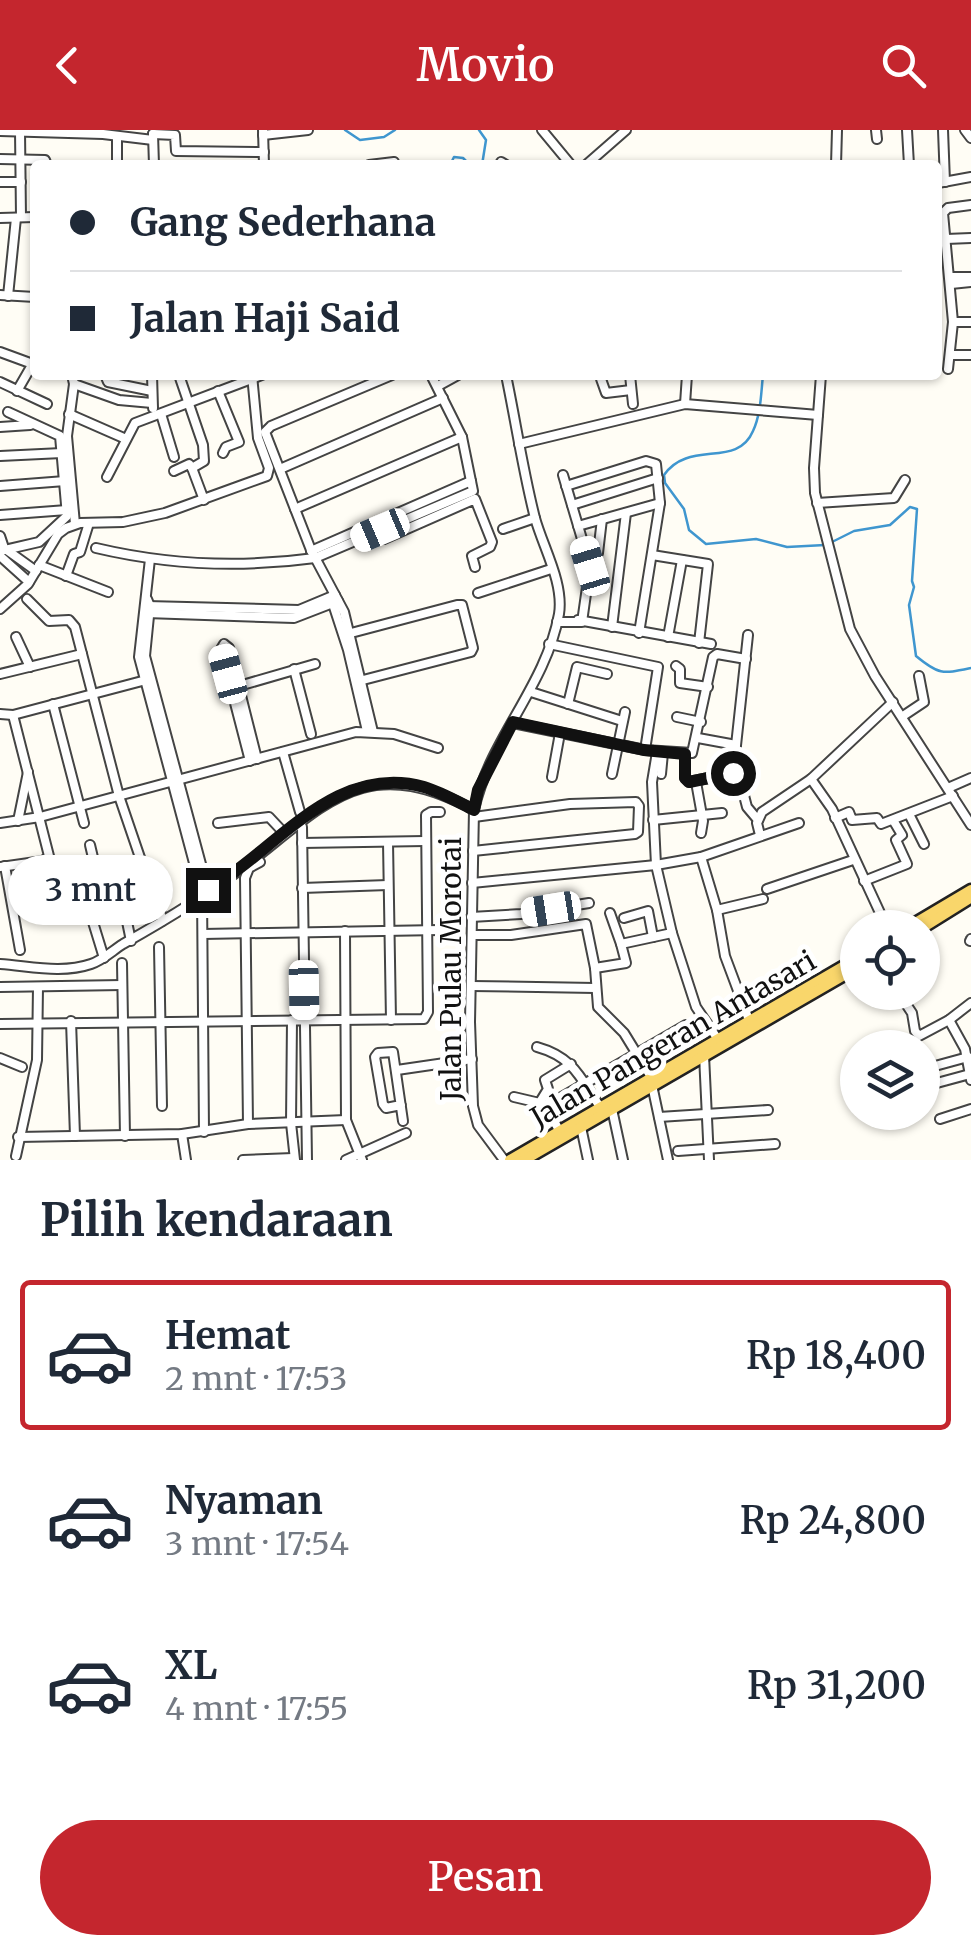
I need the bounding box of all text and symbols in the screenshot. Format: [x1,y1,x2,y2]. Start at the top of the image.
text: Movio [417,37,554,93]
icon: back [40,38,95,93]
icon: search [876,38,931,93]
text: Gang Sederhana [130,199,436,246]
text: Jalan Haji Said [130,295,400,342]
car [347,504,413,556]
car [567,533,613,599]
car [206,641,250,707]
route start [711,751,756,796]
street label: Jalan Pulau Morotai [433,837,469,1102]
callout: 3 mnt [8,855,173,925]
route end [186,868,231,913]
text: 3 mnt [45,870,136,910]
car [519,889,583,929]
map controls [840,910,940,1130]
button: locate [840,910,940,1010]
street label: Jalan Pangeran Antasari [523,943,822,1136]
car [288,960,320,1020]
button: layers [840,1030,940,1130]
text: Pilih kendaraan [40,1192,393,1248]
icon: car [45,1310,135,1400]
text: Hemat [165,1312,290,1359]
text: Rp 18,400 [746,1332,926,1379]
text: 2 mnt · 17:53 [165,1359,347,1399]
icon: car [45,1475,135,1565]
text: Nyaman [165,1477,323,1524]
text: Rp 24,800 [740,1497,926,1544]
text: 3 mnt · 17:54 [165,1524,349,1564]
icon: car [45,1640,135,1730]
text: XL [165,1642,217,1689]
text: Rp 31,200 [747,1662,926,1709]
text: 4 mnt · 17:55 [165,1689,348,1729]
button: Pesan [40,1820,931,1935]

